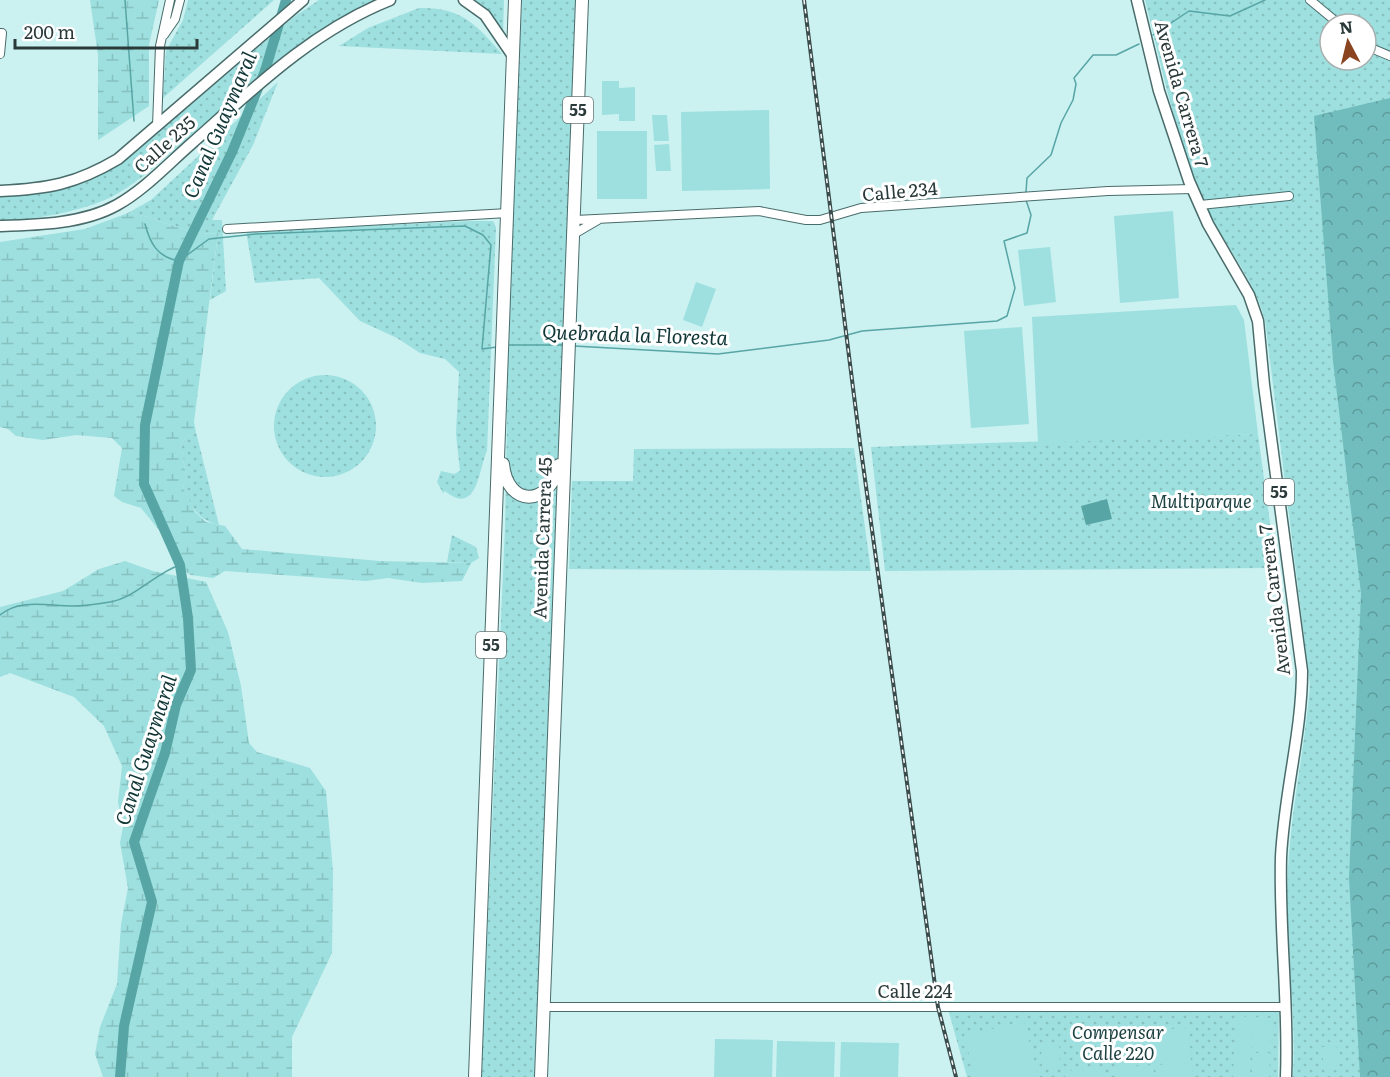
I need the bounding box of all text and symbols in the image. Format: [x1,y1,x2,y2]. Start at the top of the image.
scale bar [15,12,196,50]
north arrow [1318,12,1378,72]
text: N [1338,13,1354,39]
street label: Avenida Carrera 7 [1149,17,1216,170]
text: 200 m [24,18,75,45]
water label: Canal Guaymaral [174,46,263,202]
road number: 55 [563,97,593,123]
street label: Calle 235 [127,109,201,179]
street label: Calle 234 [861,174,939,207]
water label: Quebrada la Floresta [542,315,729,351]
street label: Avenida Carrera 45 [525,457,558,619]
road number: 55 [1264,479,1294,505]
park label: Multiparque [1150,487,1252,514]
street label: Avenida Carrera 7 [1251,523,1296,677]
road number: 55 [476,632,506,658]
water label: Canal Guaymaral [106,670,183,829]
street label: Calle 224 [877,977,953,1004]
park label: Compensar Calle 220 [1072,1018,1164,1066]

